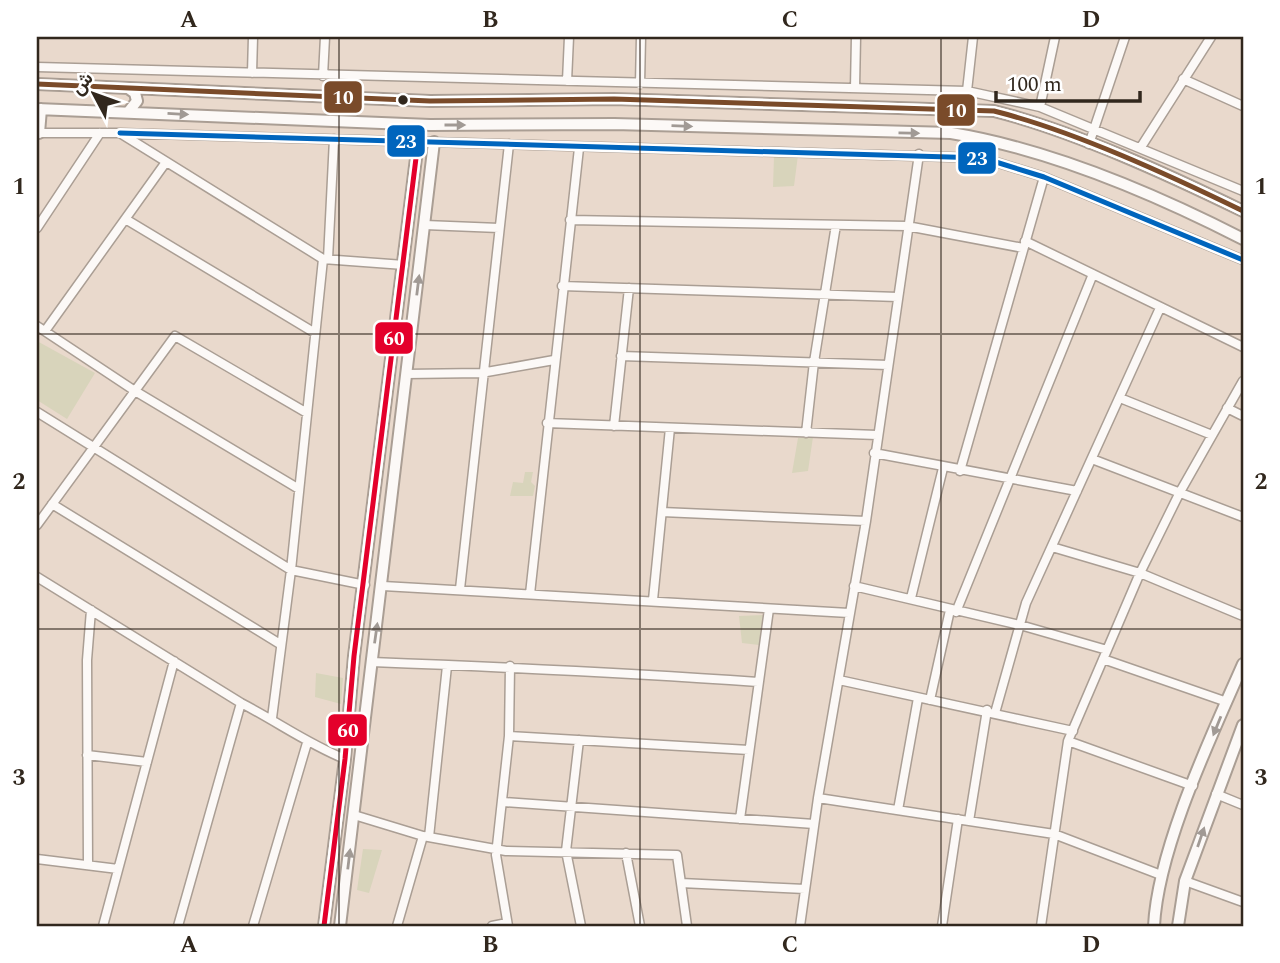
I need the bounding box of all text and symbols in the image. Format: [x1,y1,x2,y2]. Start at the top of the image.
text: A [180,3,198,38]
text: B [482,3,498,38]
text: C [782,3,798,38]
text: D [1082,3,1100,38]
north arrow [60,60,130,130]
scale bar [996,60,1140,104]
text: ش [64,66,101,102]
text: 100 m [1007,69,1062,101]
line badge: 10 [323,80,363,114]
text: 10 [332,84,354,113]
unlabelled marker [396,93,410,107]
line badge: 10 [936,93,976,127]
text: 10 [945,97,967,126]
one-way arrow [168,108,190,119]
one-way arrow [444,119,466,131]
one-way arrow [671,120,693,132]
line badge: 23 [386,124,426,158]
text: 23 [395,128,417,157]
one-way arrow [899,128,921,139]
line badge: 23 [957,141,997,175]
text: 23 [966,145,988,174]
text: 1 [13,170,25,205]
text: 1 [1255,170,1267,205]
one-way arrow [412,274,423,296]
line badge: 60 [374,321,414,355]
text: 60 [383,325,405,354]
text: 2 [13,465,26,500]
text: 2 [1255,465,1268,500]
one-way arrow [371,622,382,644]
line badge: 60 [327,713,368,747]
one-way arrow [1211,716,1222,737]
text: 60 [337,717,359,746]
text: 3 [13,761,26,796]
text: 3 [1255,761,1268,796]
one-way arrow [1195,826,1206,847]
one-way arrow [343,847,354,869]
text: A [180,928,198,963]
text: B [482,928,498,963]
text: C [782,928,798,963]
text: D [1082,928,1100,963]

